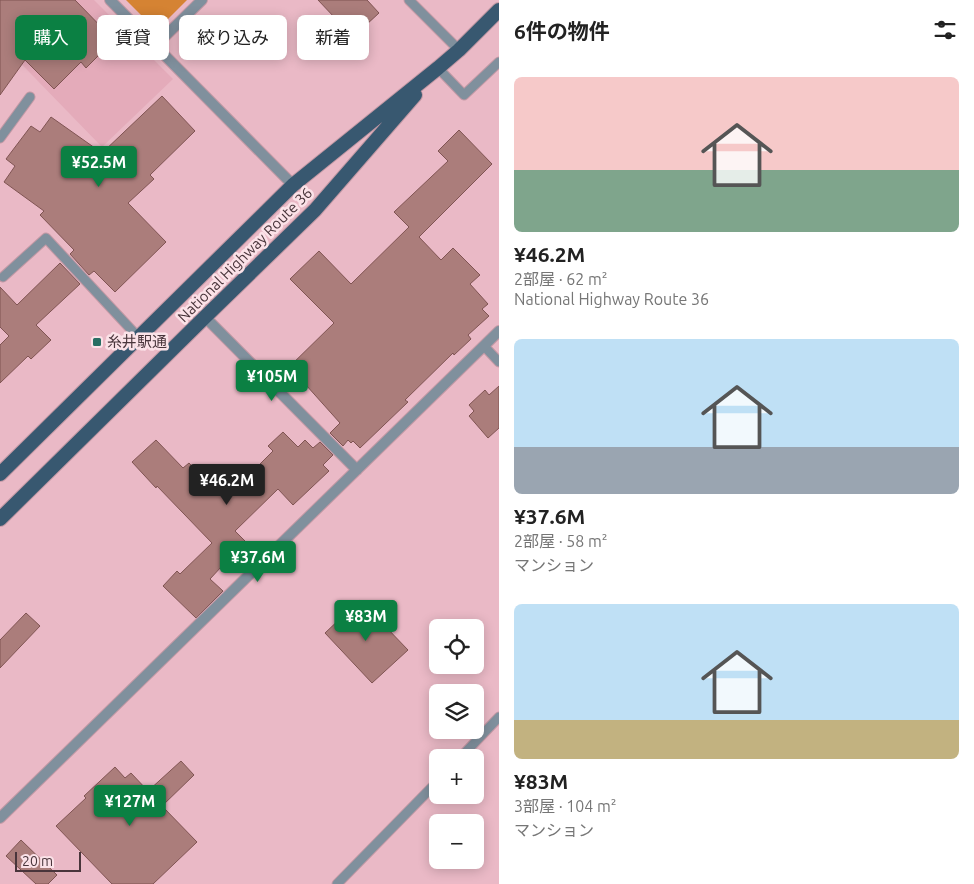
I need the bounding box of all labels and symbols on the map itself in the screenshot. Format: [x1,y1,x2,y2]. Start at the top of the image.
pin: ¥52.5M [58,146,140,188]
street label: National Highway Route 36 [174,184,315,325]
place label: 糸井駅通 [107,333,167,350]
marker: 糸井駅通 [91,336,103,348]
pin: ¥105M [237,360,307,402]
pin: ¥46.2M [186,464,268,506]
pin: ¥37.6M [217,540,299,583]
pin: ¥83M [336,600,396,642]
pin: ¥127M [95,784,165,827]
scale bar [15,849,81,872]

